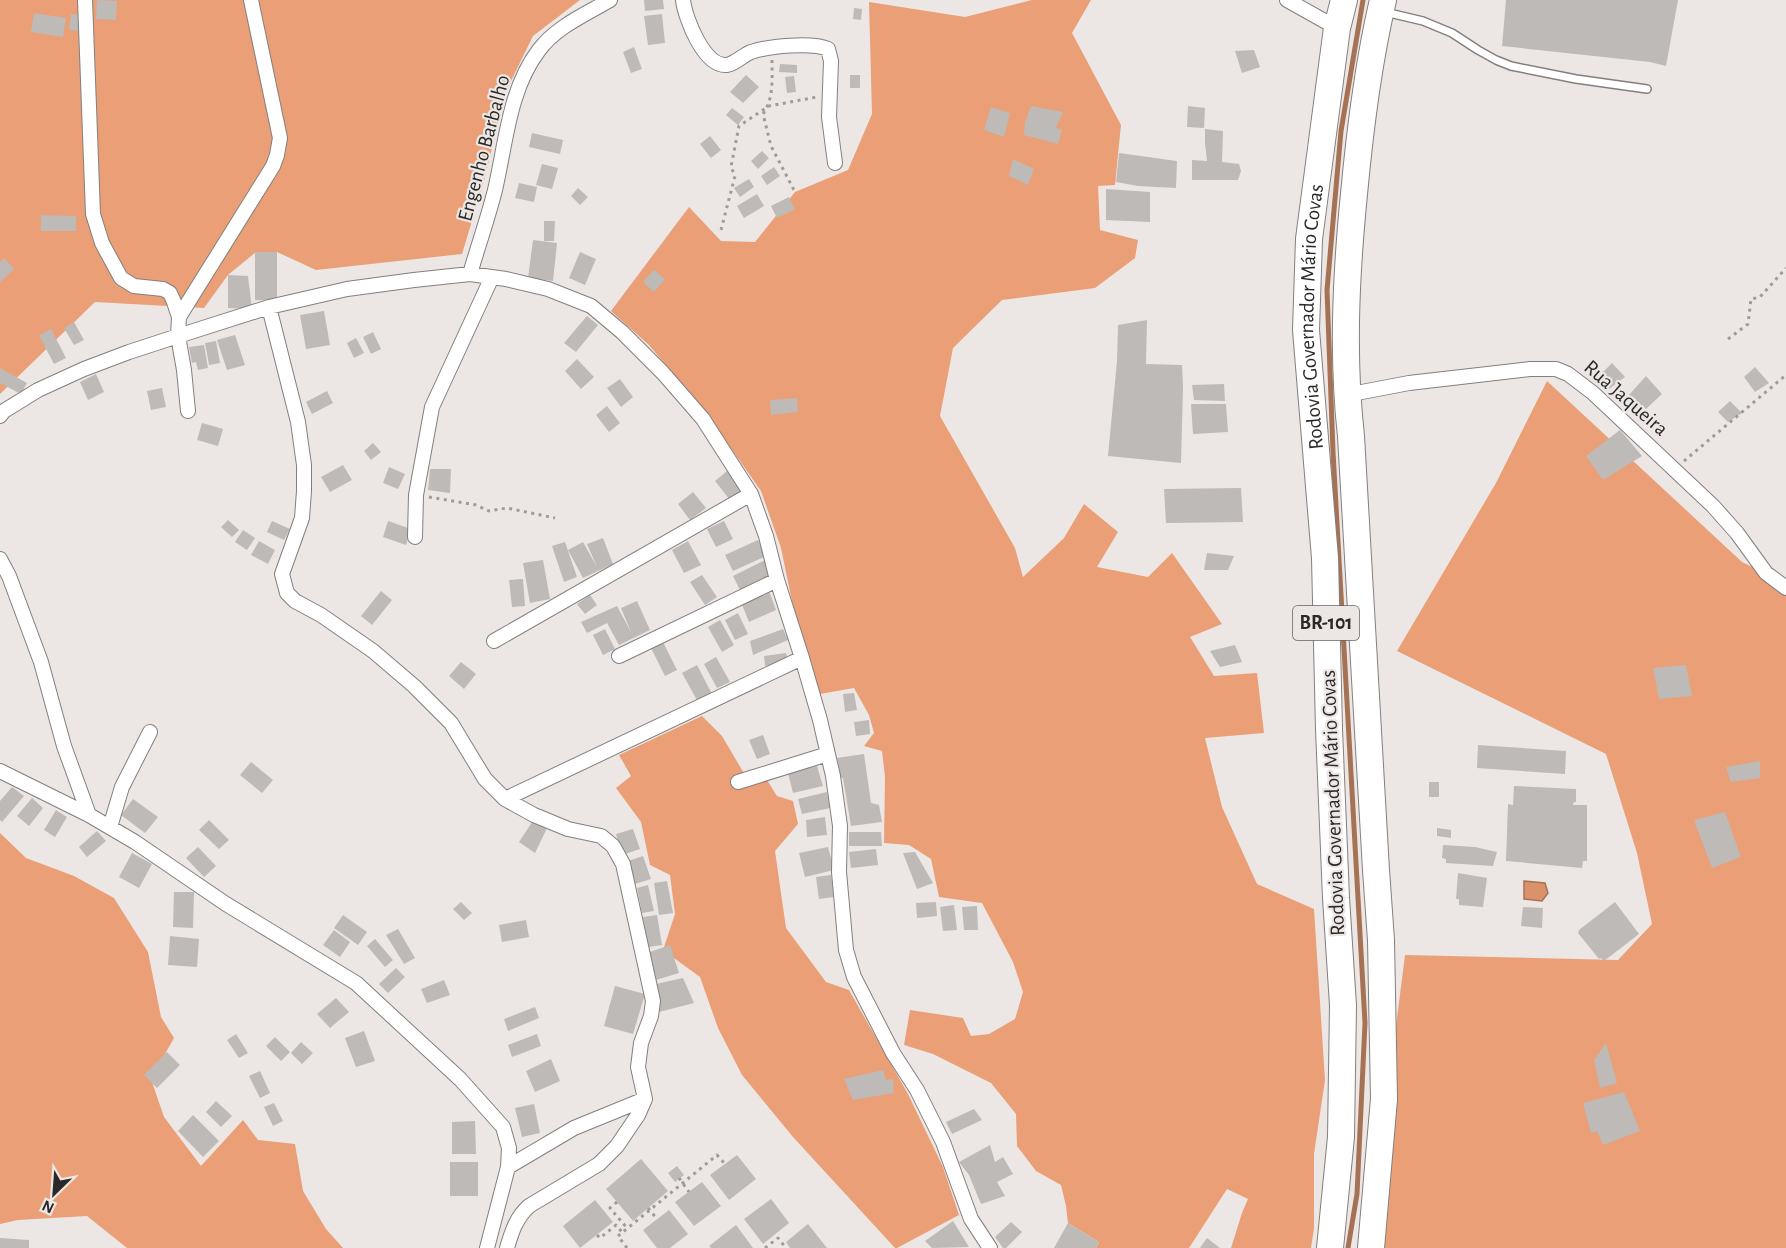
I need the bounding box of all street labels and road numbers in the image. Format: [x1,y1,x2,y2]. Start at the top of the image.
street label: Engenho Barbalho [454,73,514,223]
street label: Rodovia Governador Mário Covas [1295,183,1327,450]
street label: Rua Jaqueira [1580,356,1672,440]
road number: BR-101 [1293,606,1359,640]
street label: Rodovia Governador Mário Covas [1318,670,1348,936]

